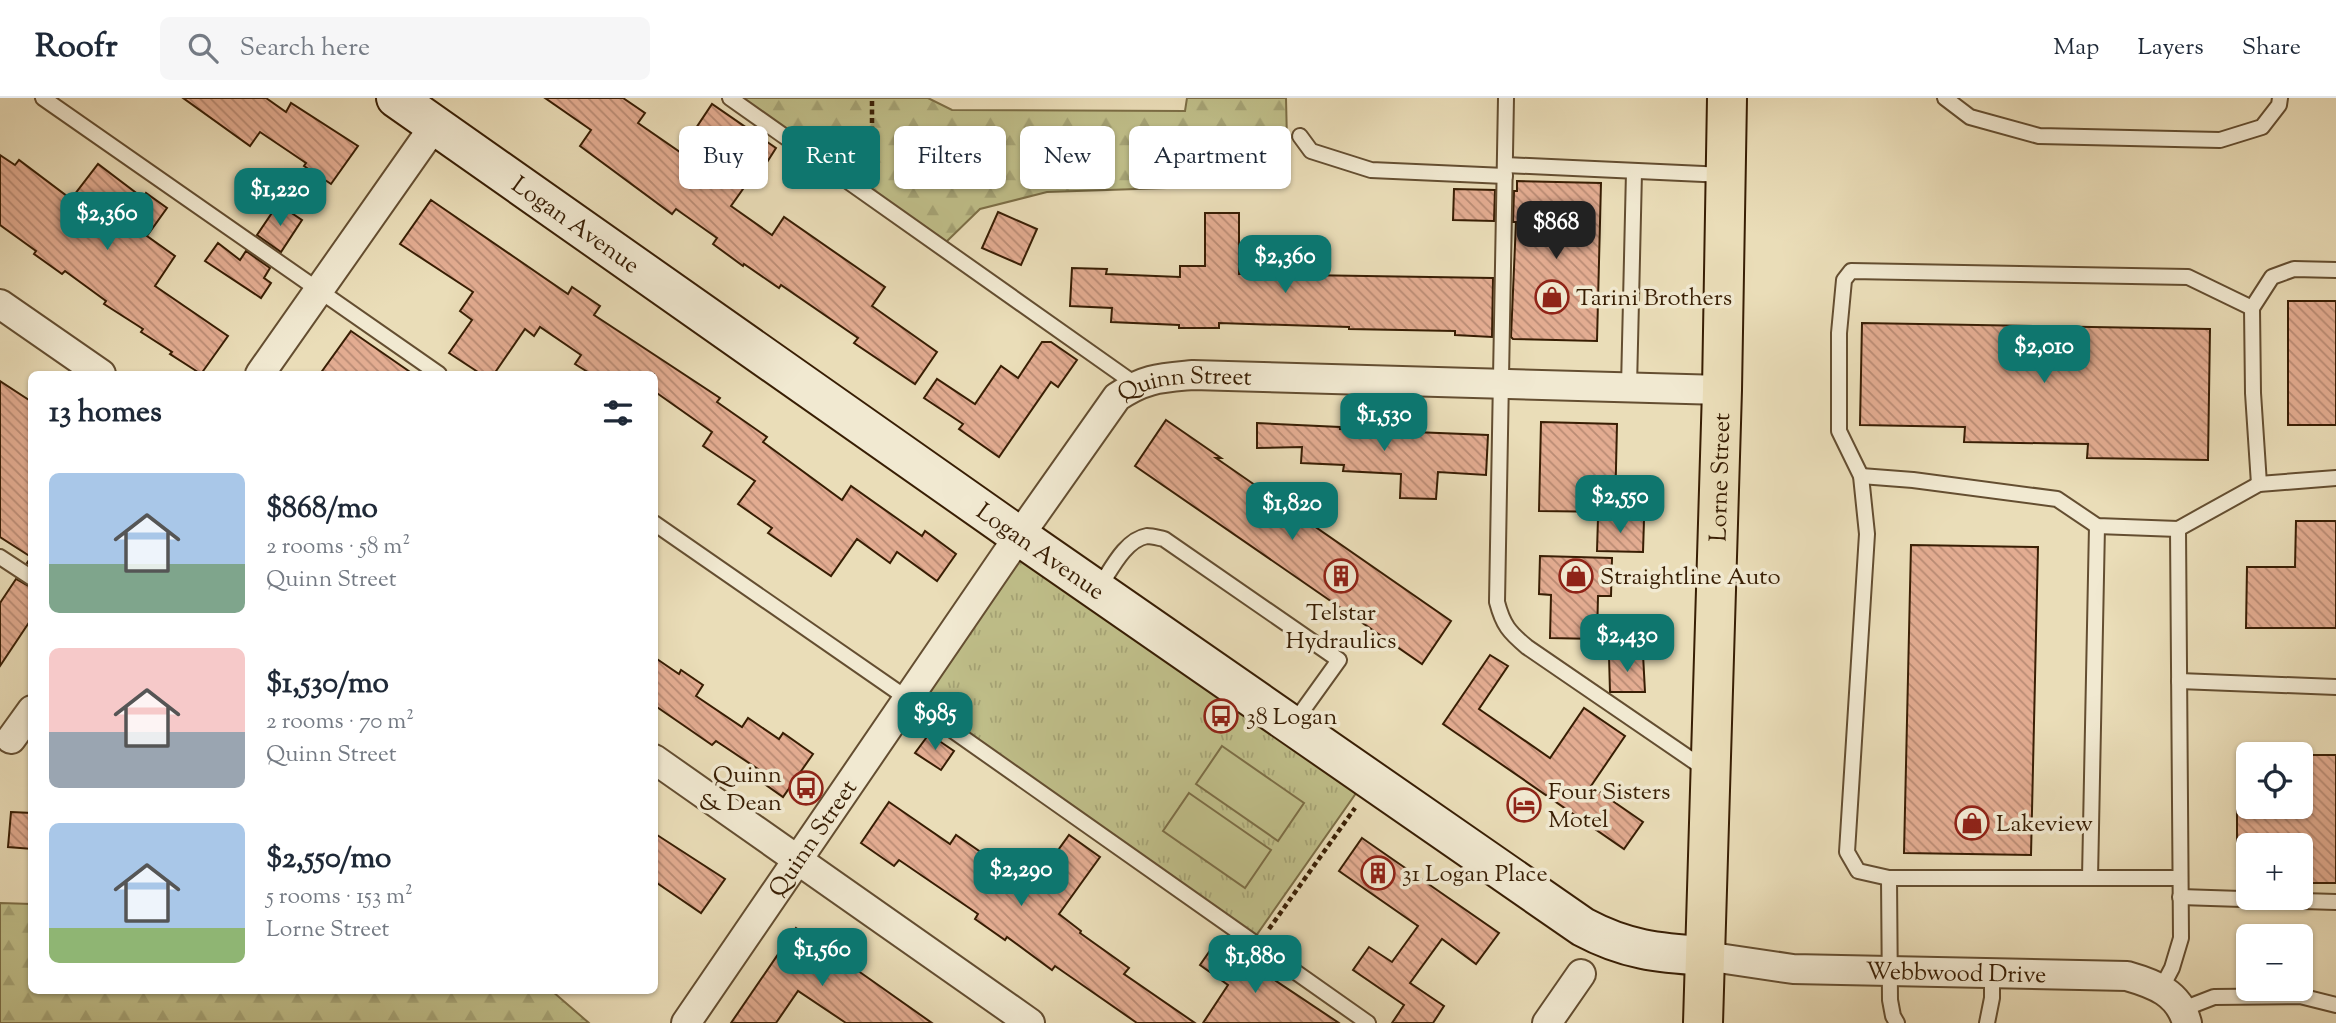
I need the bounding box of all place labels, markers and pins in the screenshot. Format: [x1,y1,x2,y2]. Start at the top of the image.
pin: $1,220 [223,169,337,228]
pin: $2,360 [50,192,164,252]
pin: $868 [1515,202,1597,261]
pin: $2,360 [1228,236,1342,295]
shop icon: Tarini Brothers [1533,278,1571,316]
place label: Tarini Brothers [1576,282,1732,316]
pin: $2,010 [1987,326,2101,385]
pin: $1,530 [1327,394,1441,453]
pin: $2,550 [1563,476,1677,535]
pin: $1,820 [1235,482,1349,542]
building icon: Telstar Hydraulics [1322,557,1360,595]
shop icon: Straightline Auto [1557,557,1595,595]
place label: Straightline Auto [1600,561,1781,595]
place label: Telstar Hydraulics [1285,597,1397,659]
pin: $2,430 [1570,614,1684,674]
pin: $985 [894,692,976,752]
bus stop icon: 38 Logan [1202,697,1240,735]
place label: 38 Logan [1246,701,1337,735]
place label: Quinn & Dean [699,759,782,821]
bus stop icon: Quinn & Dean [787,769,825,807]
place label: Four Sisters Motel [1548,776,1670,838]
hotel icon: Four Sisters Motel [1505,786,1543,824]
shop icon: Lakeview [1953,804,1991,842]
place label: Lakeview [1996,808,2093,842]
pin: $2,290 [964,848,1078,908]
building icon: 31 Logan Place [1359,854,1397,892]
place label: 31 Logan Place [1402,858,1548,892]
pin: $1,560 [765,928,879,988]
pin: $1,880 [1198,936,1312,995]

